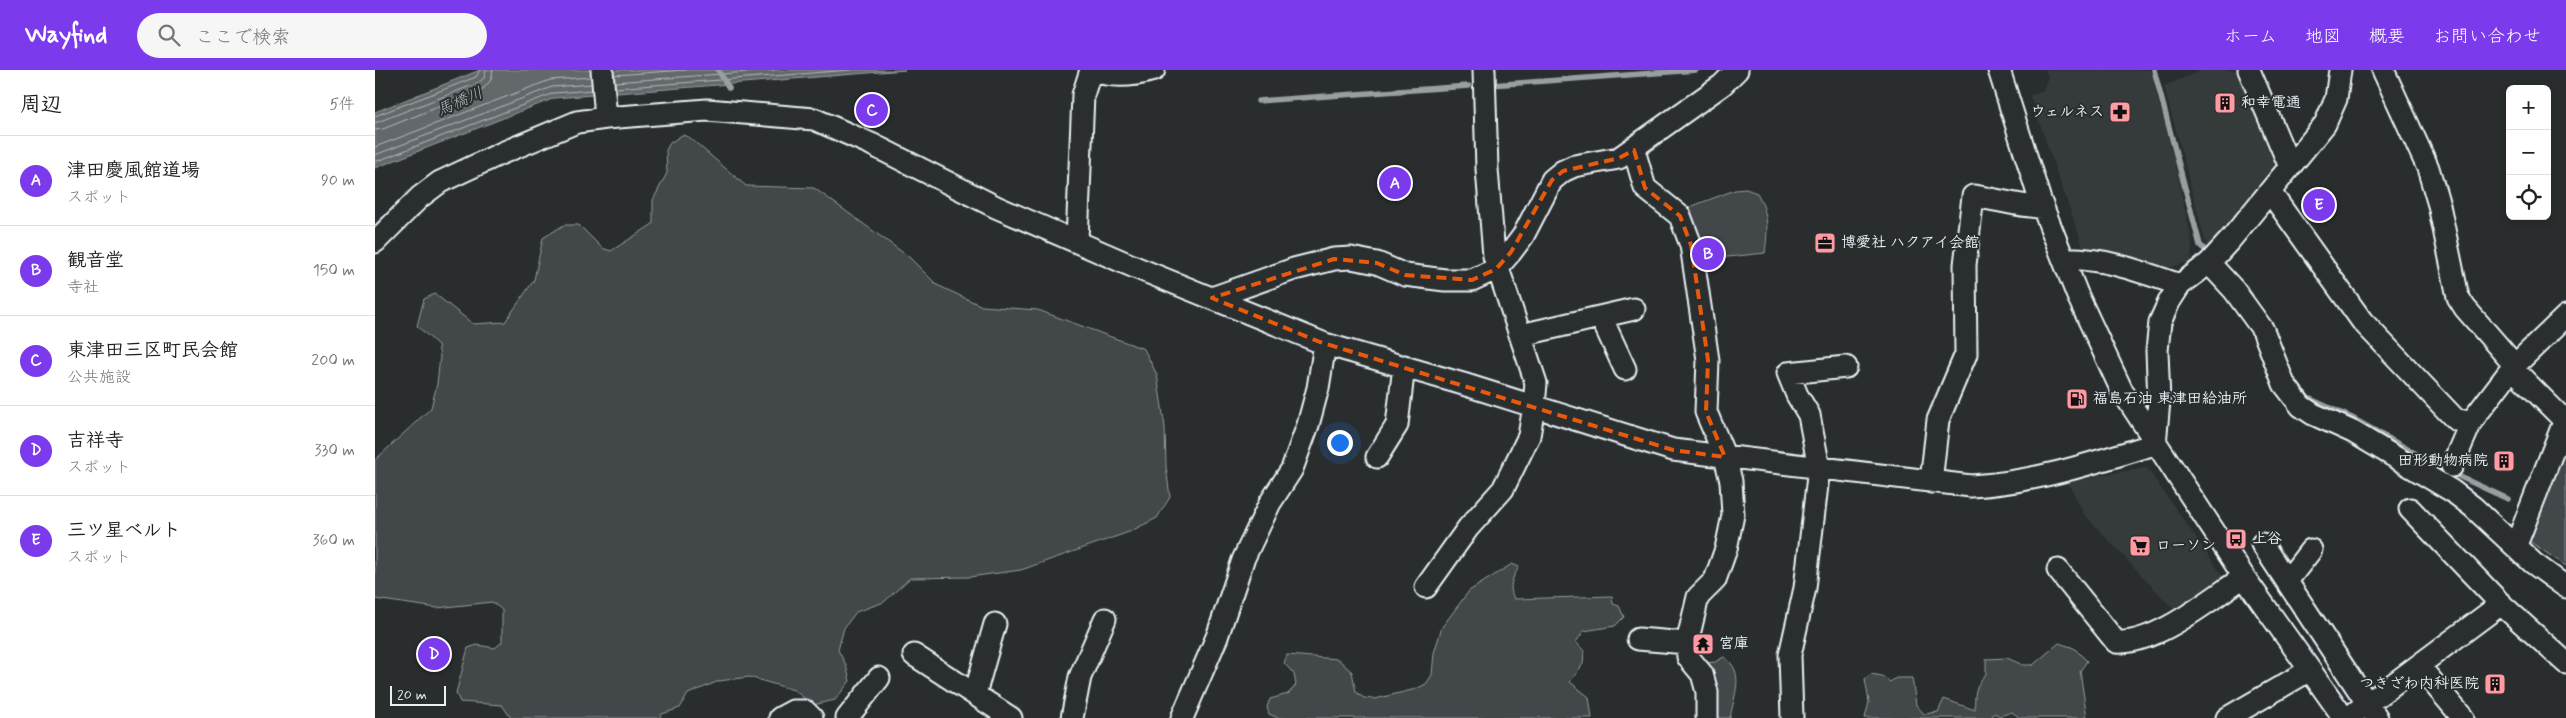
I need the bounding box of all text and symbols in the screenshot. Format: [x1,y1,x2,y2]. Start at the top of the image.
search box [137,13,487,58]
text: Wayfind [25,20,107,51]
icon: search [155,21,183,49]
text: ここで検索 [195,25,290,50]
text: ホーム [2224,25,2277,49]
text: 地図 [2305,25,2341,49]
text: 概要 [2369,25,2405,49]
text: お問い合わせ [2433,25,2541,49]
water label: 馬橋川 [434,83,486,121]
map controls [2506,85,2551,220]
button: + [2506,85,2551,130]
text: 周辺 [20,91,62,119]
pin: C [856,91,888,129]
building icon: 和幸電通 [2213,91,2237,115]
place label: 和幸電通 [2241,93,2301,113]
text: 5件 [329,94,355,115]
pharmacy icon: ウェルネス [2108,100,2132,124]
place label: ウェルネス [2030,102,2104,122]
button: − [2506,130,2551,175]
text: 津田慶風館道場 [67,158,200,183]
pin: A [1379,164,1411,202]
text: A [31,170,41,191]
text: 90 m [321,170,355,191]
button: locate [2506,175,2551,220]
pin: E [2303,186,2335,224]
text: スポット [67,187,131,208]
office icon: 博愛社 ハクアイ会館 [1813,231,1837,255]
place label: 博愛社 ハクアイ会館 [1841,233,1979,253]
pin: B [1692,235,1724,273]
text: 観音堂 [67,248,124,273]
text: B [31,260,41,281]
text: 150 m [313,260,355,281]
text: 寺社 [67,277,99,298]
text: 東津田三区町民会館 [67,338,238,363]
text: C [30,350,42,371]
text: 200 m [311,350,355,371]
text: 公共施設 [67,367,131,388]
fuel station icon: 福島石油 東津田給油所 [2065,387,2089,411]
place label: 福島石油 東津田給油所 [2093,389,2247,409]
text: 吉祥寺 [67,428,124,453]
your location [1327,430,1353,456]
text: D [30,440,42,461]
text: 330 m [314,440,355,461]
building icon: 田形動物病院 [2492,449,2516,473]
place label: 田形動物病院 [2398,451,2488,471]
text: スポット [67,457,131,478]
text: 三ツ星ベルト [67,518,181,543]
bus stop icon: 上谷 [2224,527,2248,551]
place label: 上谷 [2252,529,2282,549]
text: E [31,530,41,551]
text: 360 m [312,530,355,551]
supermarket icon: ローソン [2128,534,2152,558]
place label: ローソン [2156,536,2216,556]
text: スポット [67,547,131,568]
temple icon: 宮庫 [1691,632,1715,656]
place label: 宮庫 [1719,634,1749,654]
pin: D [418,635,450,673]
building icon: つきざわ内科医院 [2483,672,2507,696]
place label: つきざわ内科医院 [2359,674,2479,694]
scale bar [390,683,446,706]
text: 20 m [397,686,427,704]

